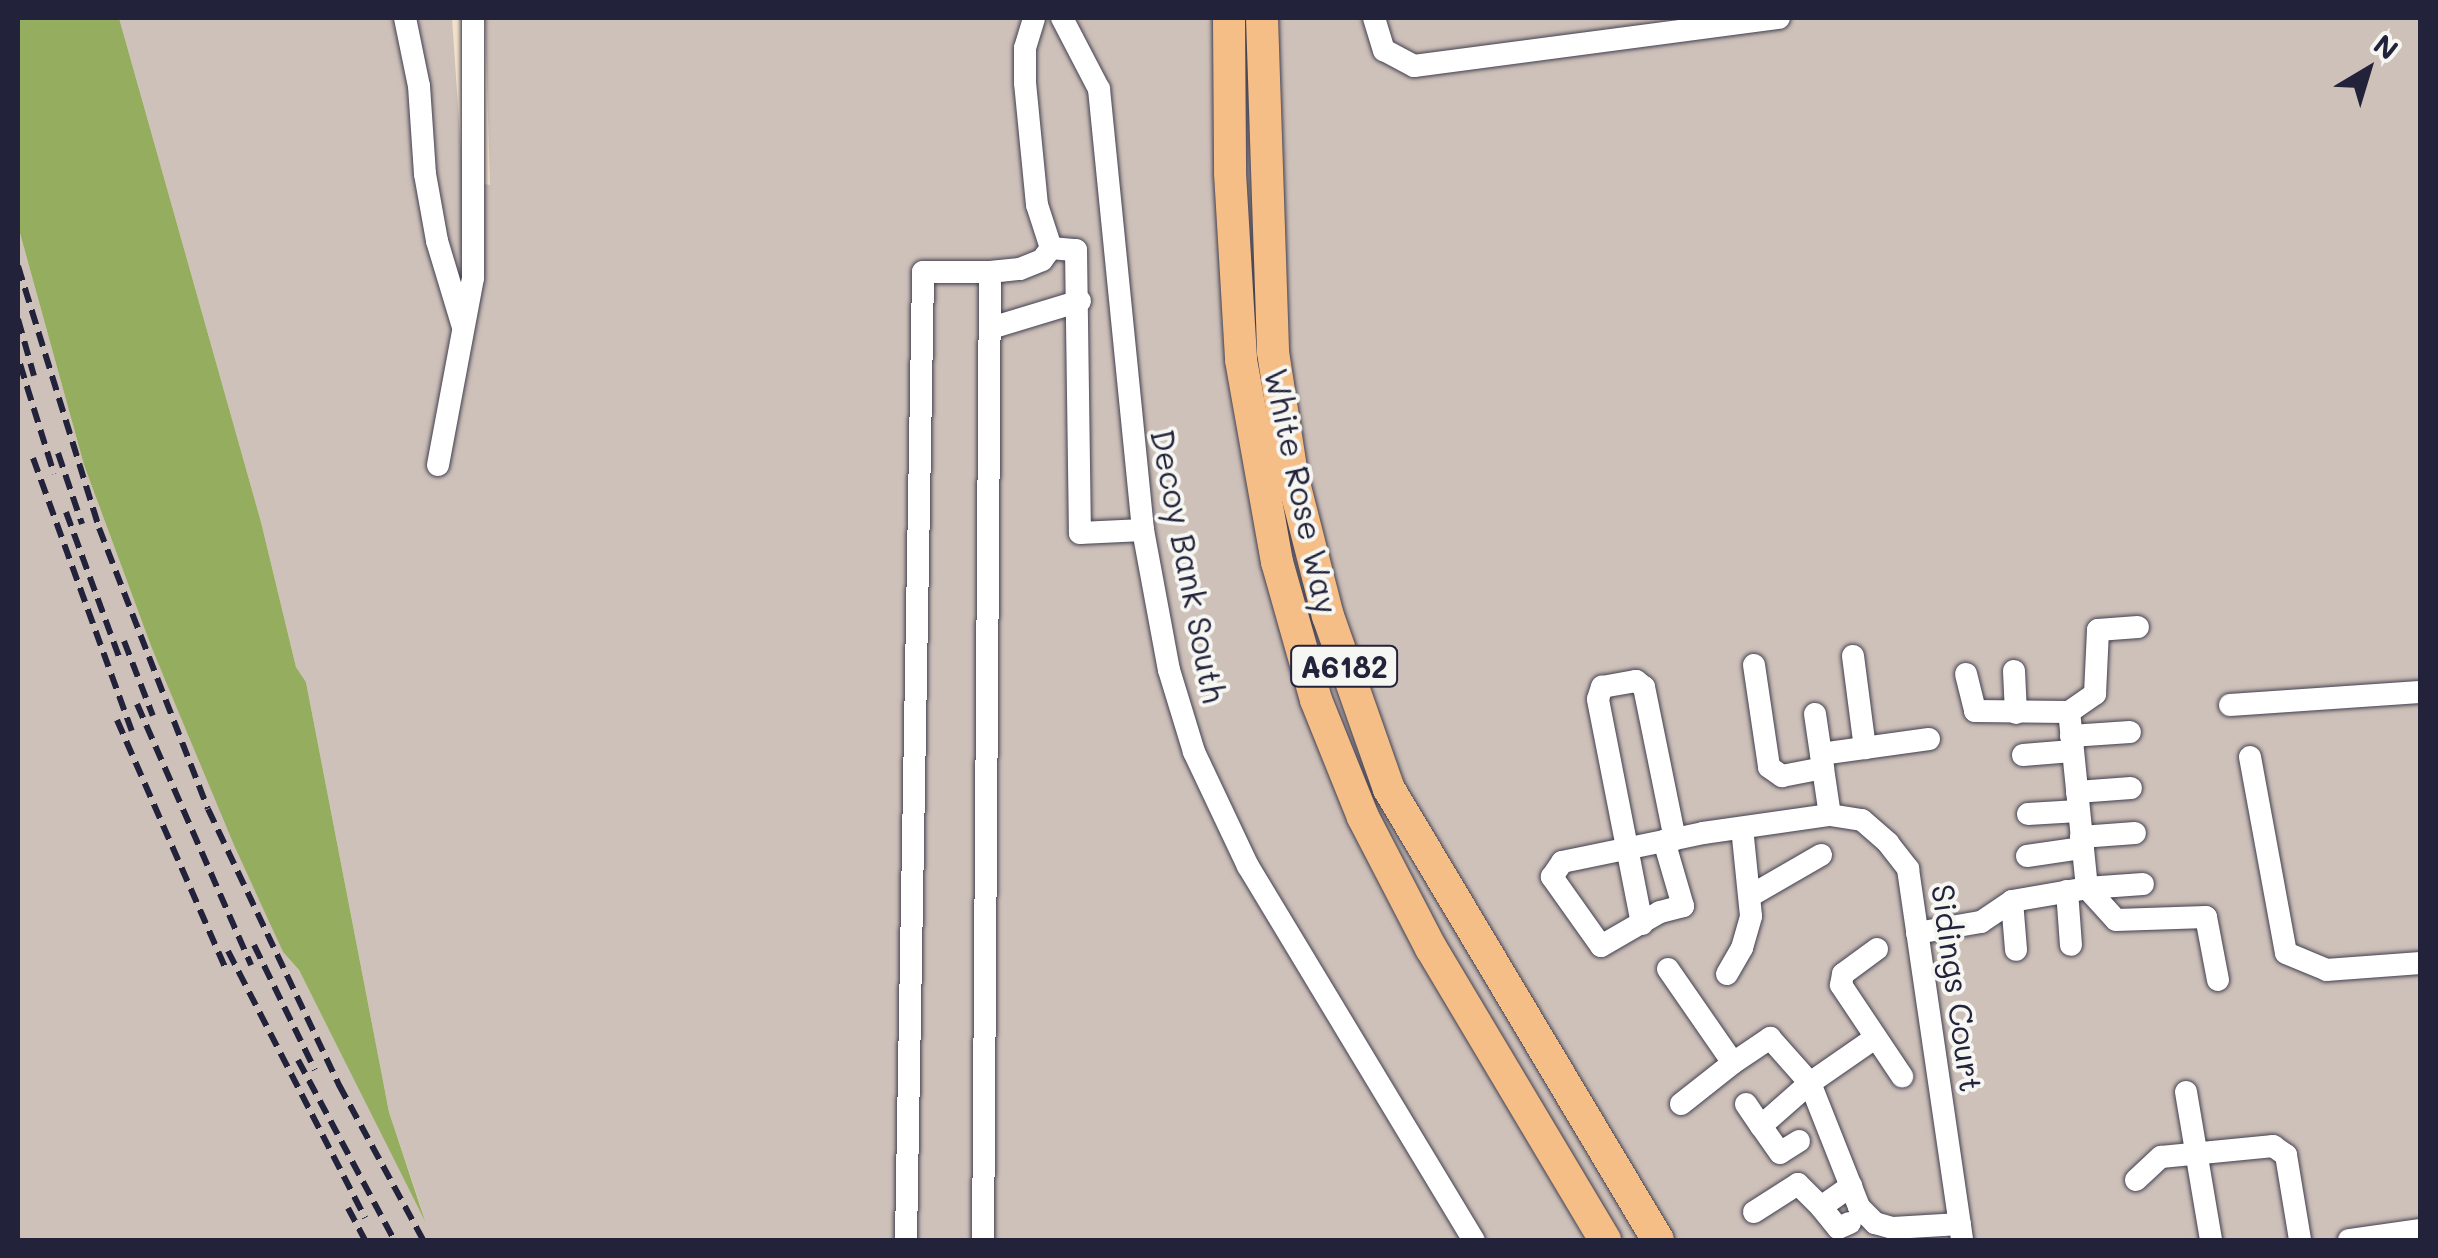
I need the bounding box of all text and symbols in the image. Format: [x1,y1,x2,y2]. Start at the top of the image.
north arrow [2318,20,2418,120]
text: N [2367,26,2406,67]
street label: White Rose Way [1257,365,1347,617]
street label: Decoy Bank South [1144,426,1234,706]
road number: A6182 [1289,641,1399,691]
street label: Sidings Court [1924,882,1992,1094]

